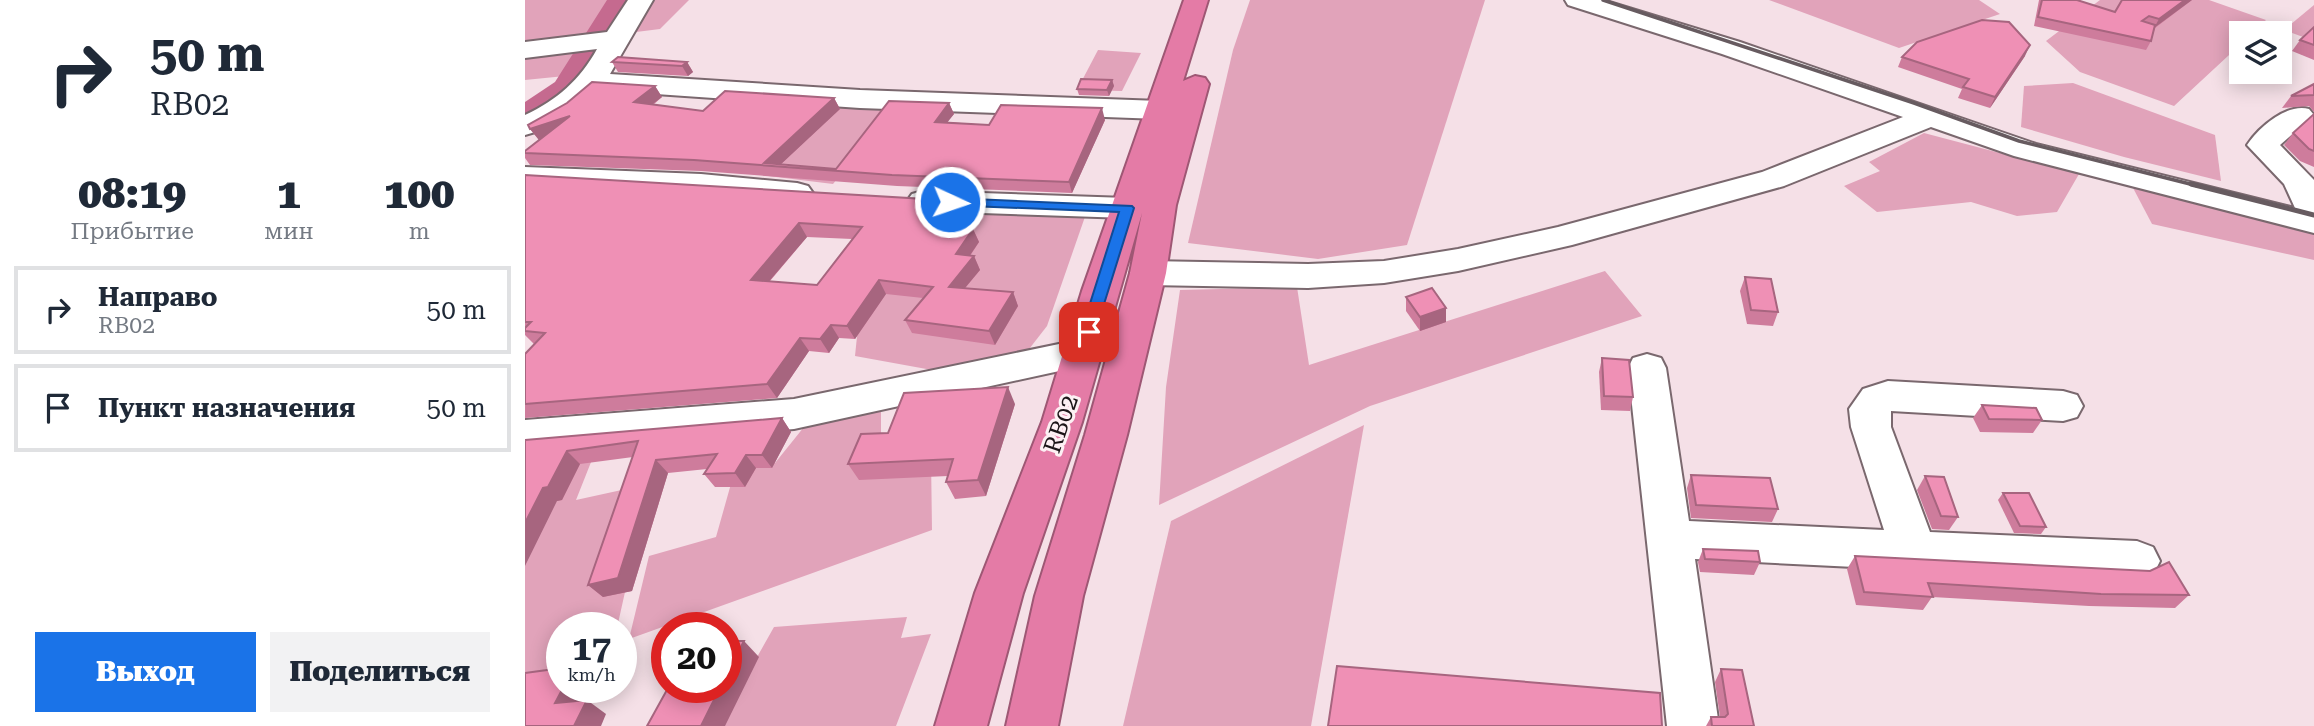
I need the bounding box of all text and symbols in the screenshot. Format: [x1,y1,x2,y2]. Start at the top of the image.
map controls [2229,21,2292,84]
button: layers [2229,21,2292,84]
text: 50 m [150,26,265,83]
icon: right [35,28,126,119]
text: RB02 [150,85,230,123]
position arrow [913,165,987,239]
text: 08:19 [78,169,186,218]
text: 1 [277,169,301,218]
text: 100 [384,169,454,218]
text: Прибытие [71,218,194,245]
text: мин [264,218,313,245]
text: m [409,218,430,245]
text: Направо [98,282,218,312]
icon: right [39,291,77,329]
text: 50 m [427,295,486,325]
pin [1059,302,1119,362]
text: RB02 [98,312,155,339]
icon: arrive [1070,313,1108,351]
icon: arrive [39,389,77,427]
street label: RB02 [1038,391,1084,457]
text: Пункт назначения [98,393,355,423]
text: 50 m [427,393,486,423]
speed limit sign: 20 [651,612,742,703]
text: 17 [572,628,611,669]
button: Выход [35,632,256,712]
button: Поделиться [270,632,490,712]
text: km/h [567,664,616,685]

